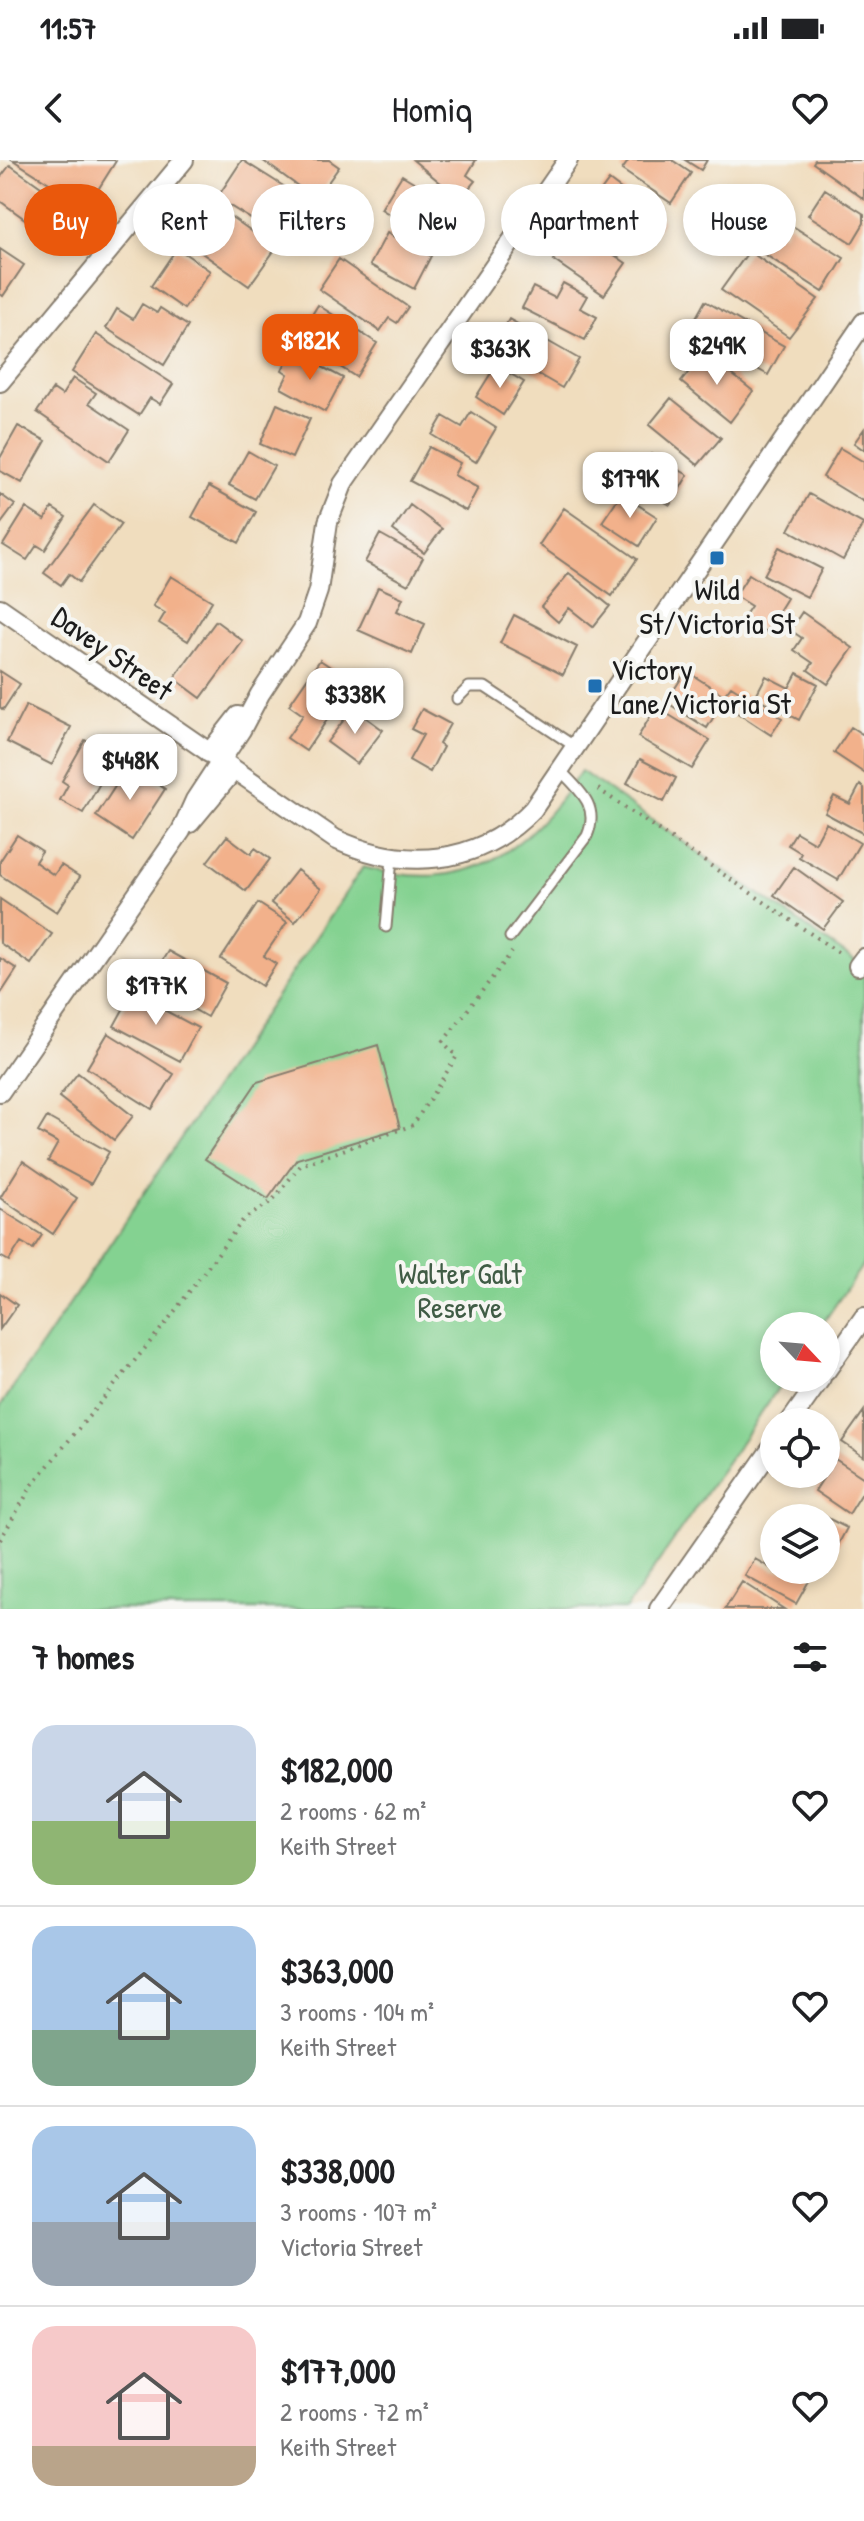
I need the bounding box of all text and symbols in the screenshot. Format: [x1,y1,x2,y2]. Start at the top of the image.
text: 11:57 [40,8,96,48]
text: Homiq [392,84,472,133]
icon: back [32,86,76,130]
icon: heart [788,86,832,130]
chip: Buy [24,184,117,256]
chip: Rent [133,184,235,256]
chip: Filters [251,184,374,256]
chip: New [390,184,485,256]
chip: Apartment [501,184,667,256]
chip: House [683,184,796,256]
pin: $182K [254,314,366,382]
pin: $249K [661,319,773,387]
text: $182K [280,322,340,357]
pin: $363K [444,322,556,390]
text: $249K [688,327,746,362]
text: $363K [470,330,530,365]
pin: $179K [574,452,686,520]
text: $179K [601,460,659,495]
marker: Wild St/Victoria St [708,549,726,567]
place label: Wild St/Victoria St [639,569,795,643]
street label: Davey Street [44,597,182,710]
place label: Victory Lane/Victoria St [611,649,791,723]
pin: $338K [299,668,411,736]
text: $338K [324,676,386,711]
marker: Victory Lane/Victoria St [586,677,604,695]
pin: $448K [74,734,186,802]
text: $448K [101,742,159,777]
pin: $177K [100,959,212,1027]
text: $177K [125,967,187,1002]
park label: Walter Galt Reserve [398,1253,522,1327]
north arrow [760,1312,840,1392]
map controls [760,1312,840,1584]
button: locate [760,1408,840,1488]
button: layers [760,1504,840,1584]
text: 7 homes [32,1634,134,1680]
icon: filters [788,1635,832,1679]
text: $182,000 [280,1747,393,1793]
icon: home [96,1757,192,1853]
icon: heart [788,1783,832,1827]
text: 2 rooms · 62 m² [280,1793,426,1828]
text: Keith Street [280,1828,396,1863]
text: $363,000 [280,1948,394,1994]
icon: home [96,1958,192,2054]
icon: heart [788,1984,832,2028]
text: 3 rooms · 104 m² [280,1994,434,2029]
text: Keith Street [280,2029,396,2064]
text: $338,000 [280,2148,395,2194]
icon: home [96,2158,192,2254]
icon: heart [788,2184,832,2228]
text: 3 rooms · 107 m² [280,2194,437,2229]
text: Victoria Street [280,2229,422,2264]
text: $177,000 [280,2348,396,2394]
icon: home [96,2358,192,2454]
icon: heart [788,2384,832,2428]
text: 2 rooms · 72 m² [280,2394,429,2429]
text: Keith Street [280,2429,396,2464]

